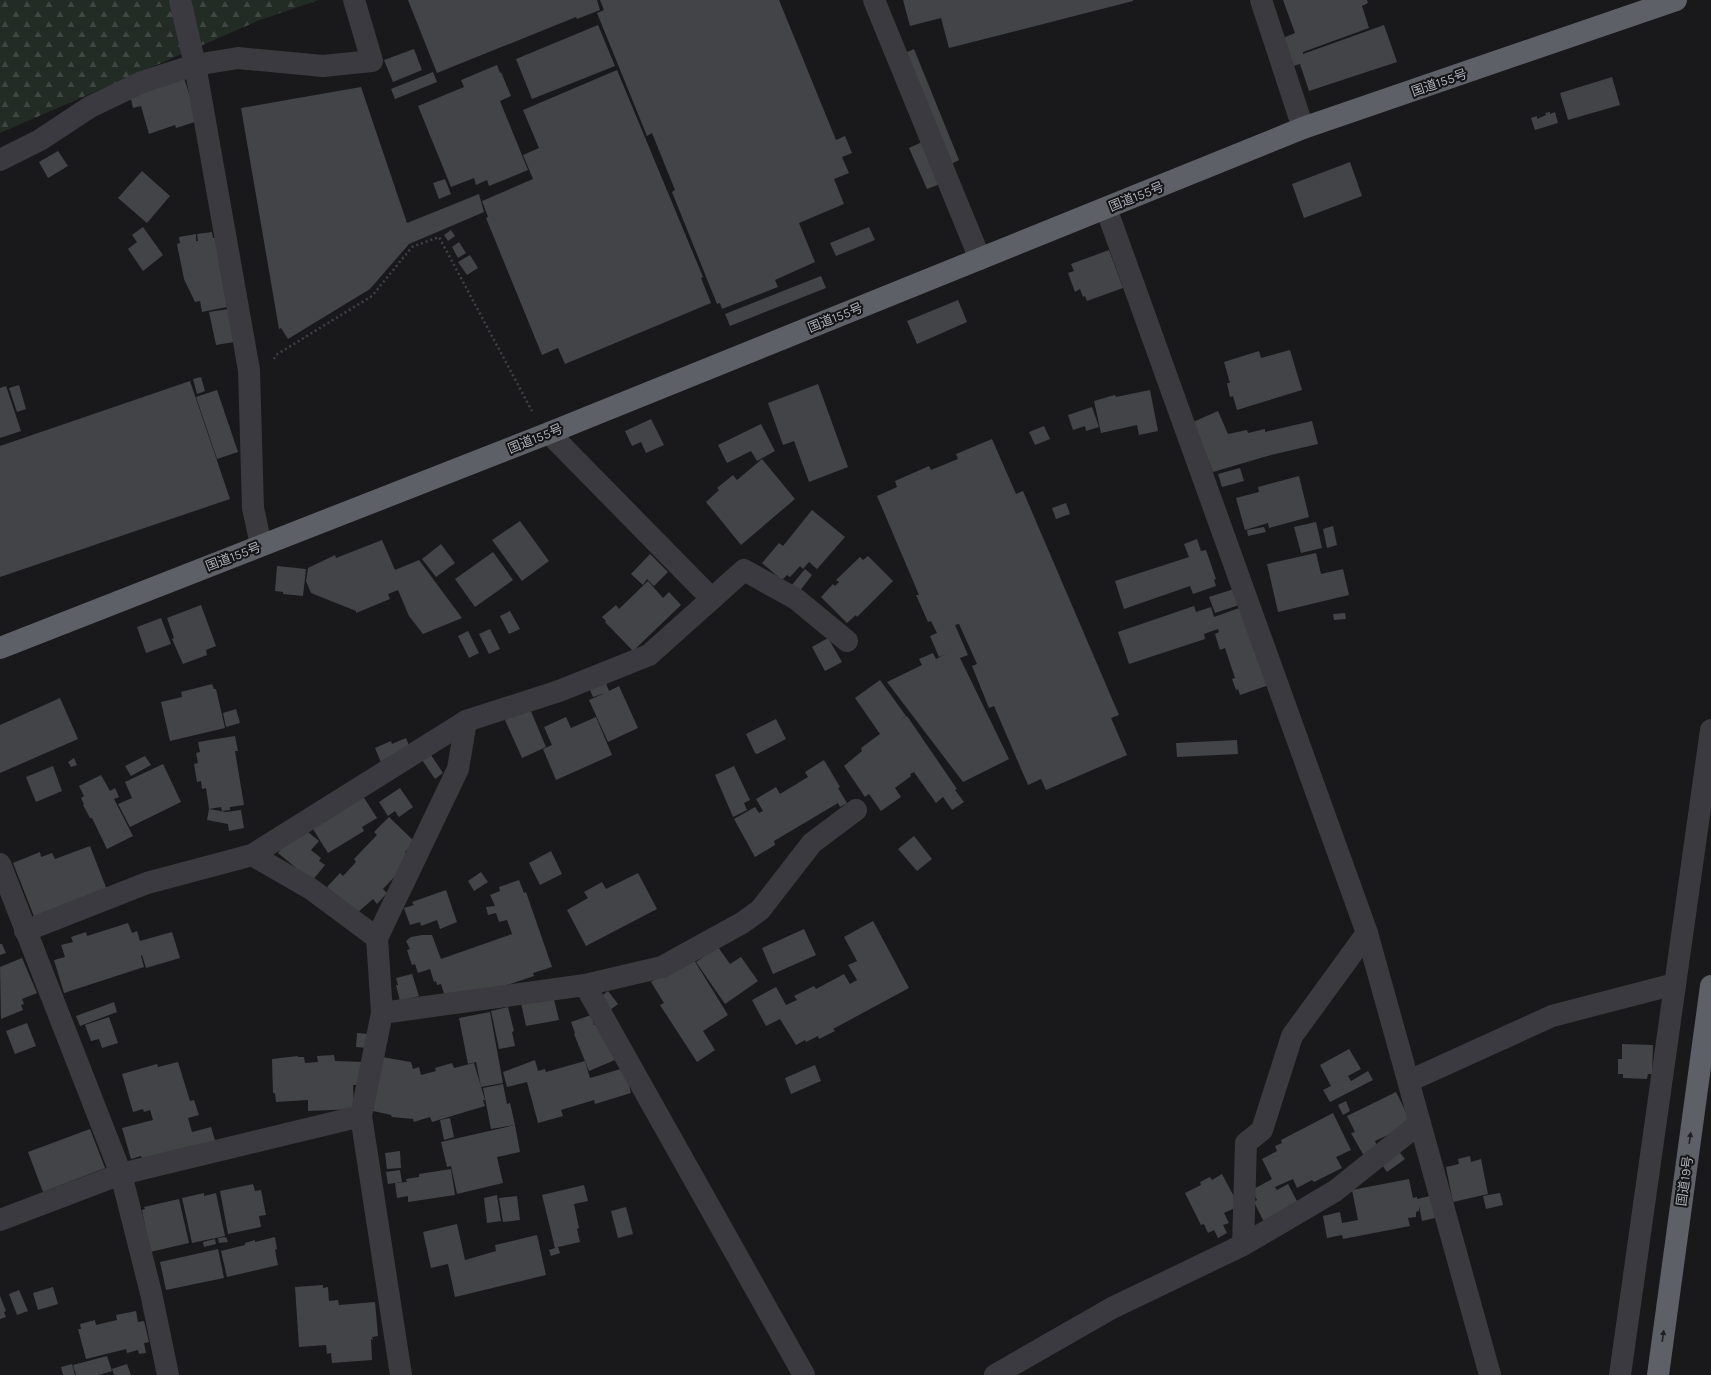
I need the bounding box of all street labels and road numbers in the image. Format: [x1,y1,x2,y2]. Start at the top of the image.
street label: 国道155号 [1409,66,1469,99]
street label: 国道155号 [1106,179,1166,214]
street label: 国道155号 [805,300,865,335]
street label: 国道155号 [505,421,565,456]
street label: 国道155号 [203,539,263,574]
street label: 国道19号 [1674,1155,1695,1207]

